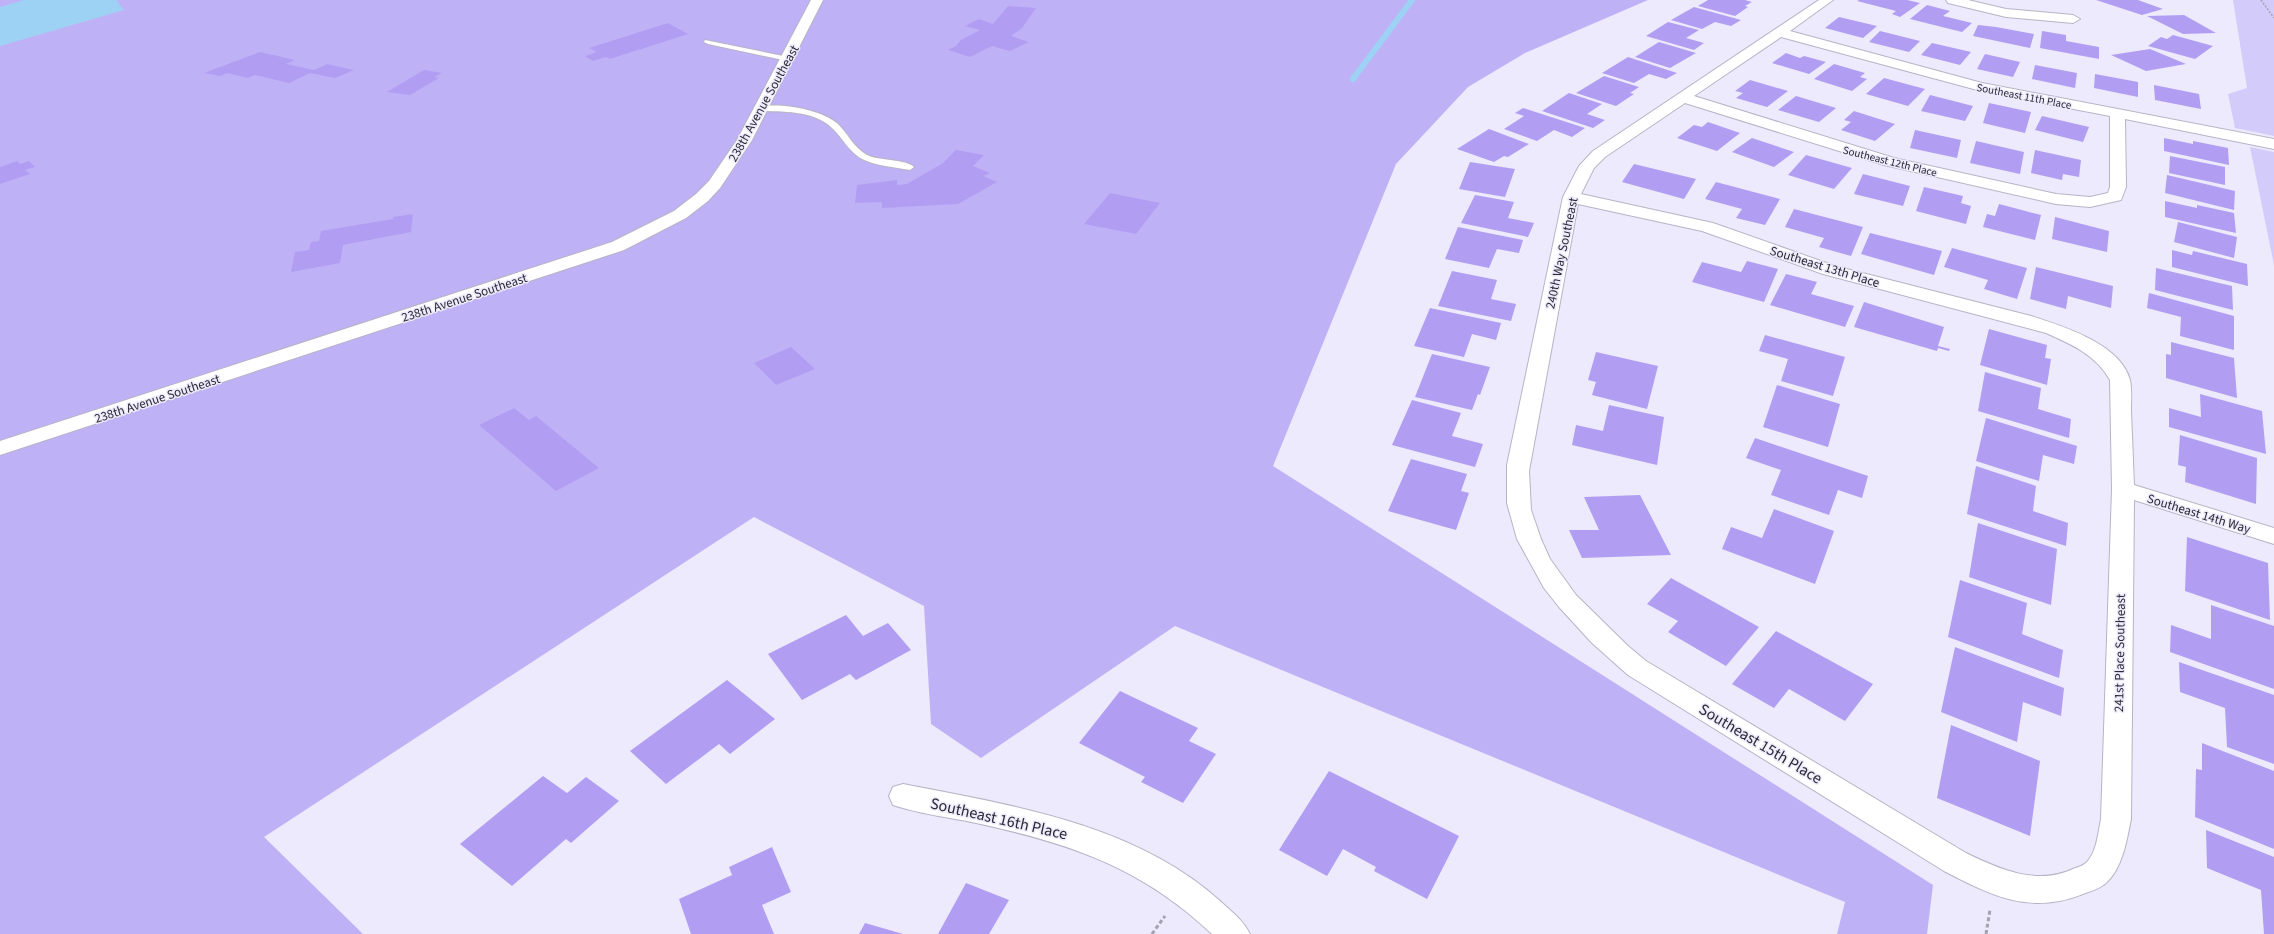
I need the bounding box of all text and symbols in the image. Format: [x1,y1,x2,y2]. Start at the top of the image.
street label: 238th Avenue Southeast [724,41,804,165]
street label: Southeast 11th Place [1975,80,2073,113]
street label: Southeast 12th Place [1841,143,1939,181]
street label: 240th Way Southeast [1541,195,1583,311]
street label: Southeast 13th Place [1768,242,1882,292]
street label: 238th Avenue Southeast [399,269,530,327]
street label: 238th Avenue Southeast [92,370,223,428]
street label: Southeast 14th Way [2145,490,2253,538]
street label: 241st Place Southeast [2110,593,2130,712]
street label: Southeast 15th Place [1695,698,1826,789]
street label: Southeast 16th Place [928,792,1070,845]

